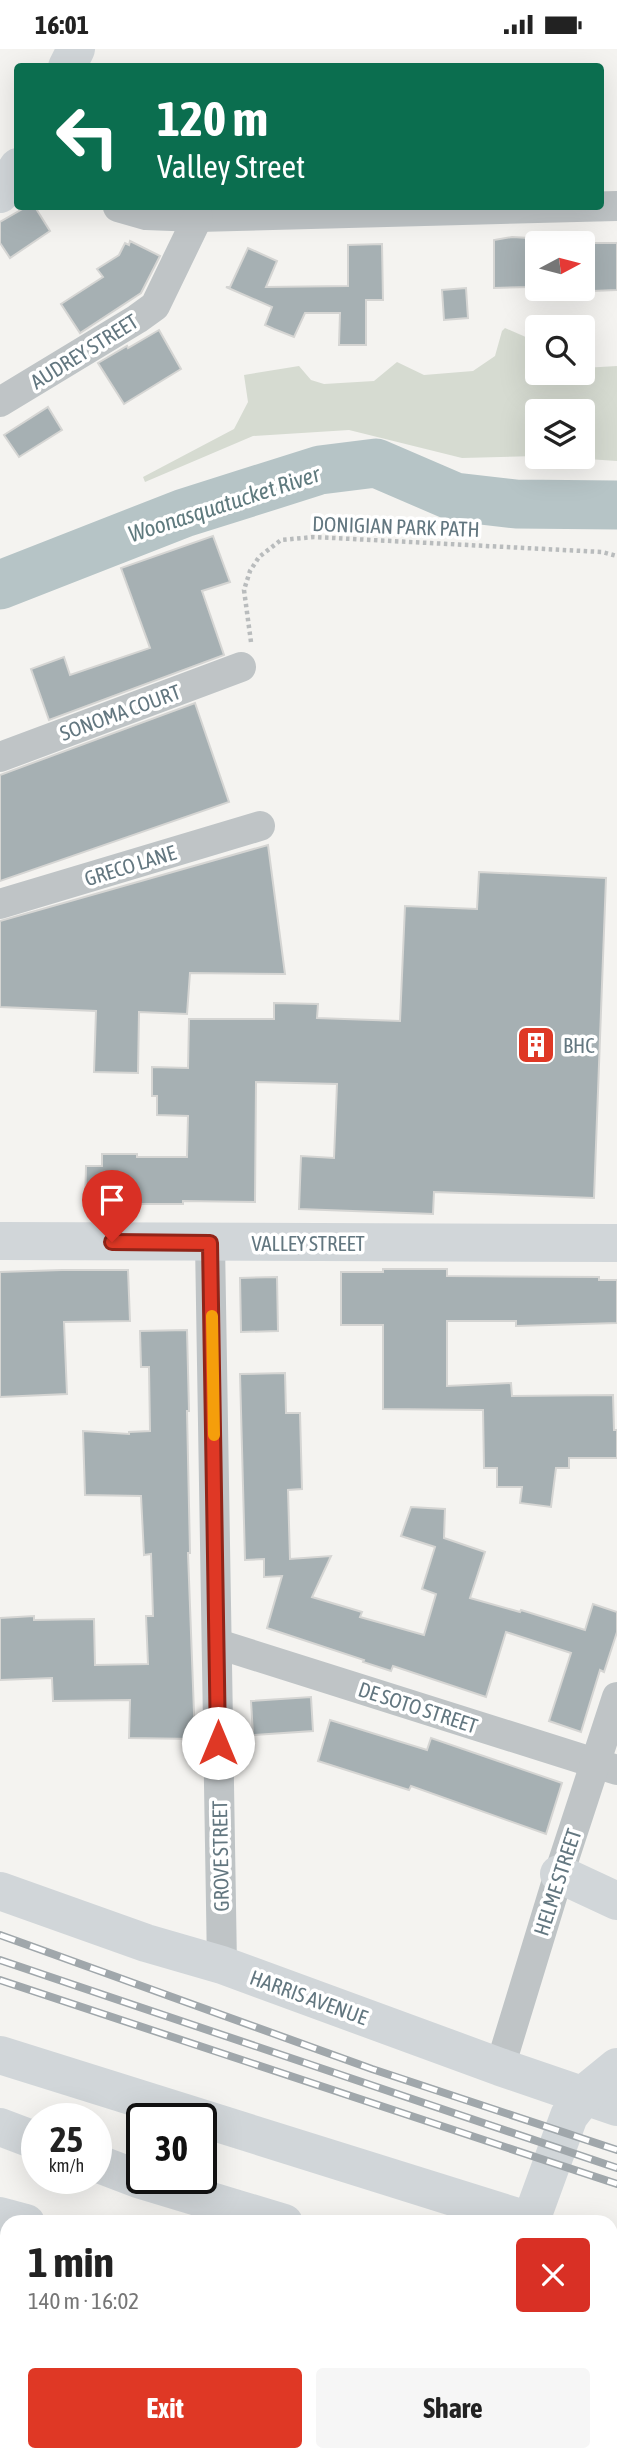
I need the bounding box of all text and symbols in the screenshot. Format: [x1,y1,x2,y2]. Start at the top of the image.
text: 16:01 [35,10,89,40]
text: 120 m [157,90,268,146]
icon: left [42,91,133,182]
text: Valley Street [157,148,305,185]
north arrow [525,231,595,301]
map controls [525,231,595,469]
street label: AUDREY STREET [26,309,142,393]
button: search [525,315,595,385]
button: layers [525,399,595,469]
water label: Woonasquatucket River [125,460,324,547]
street label: DONIGIAN PARK PATH [312,511,480,541]
street label: SONOMA COURT [57,679,183,745]
street label: GRECO LANE [81,840,179,890]
building icon: BHC [515,1024,557,1066]
place label: BHC [563,1033,595,1057]
pin [82,1170,142,1242]
icon: arrive [93,1181,131,1219]
street label: VALLEY STREET [251,1231,365,1255]
street label: DE SOTO STREET [355,1676,481,1738]
position arrow [181,1706,255,1780]
street label: GROVE STREET [207,1800,233,1912]
street label: HELME STREET [528,1826,586,1938]
street label: HARRIS AVENUE [247,1965,371,2029]
speed limit sign: 30 [126,2103,217,2194]
text: 25 [50,2119,83,2159]
text: km/h [49,2155,84,2176]
text: 1 min [28,2238,114,2286]
button: close [516,2238,590,2312]
text: 140 m · 16:02 [28,2288,139,2314]
button: Exit [28,2368,302,2448]
button: Share [316,2368,590,2448]

